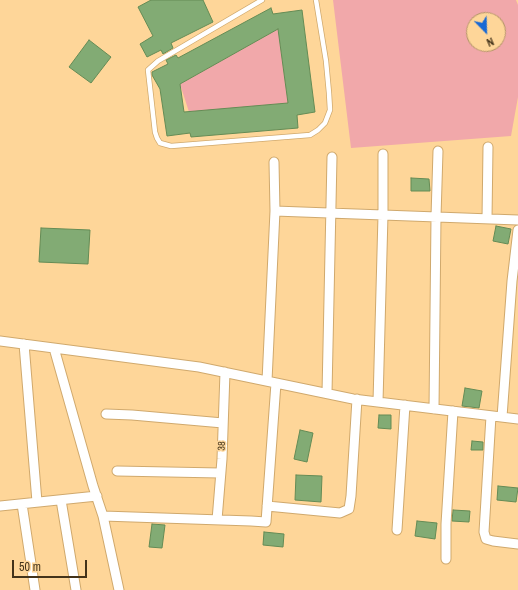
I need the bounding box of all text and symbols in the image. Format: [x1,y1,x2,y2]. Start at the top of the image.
north arrow [466,12,506,52]
text: N [485,34,496,50]
street label: 38 [216,441,228,451]
scale bar [14,552,89,578]
text: 50 m [19,559,41,575]

